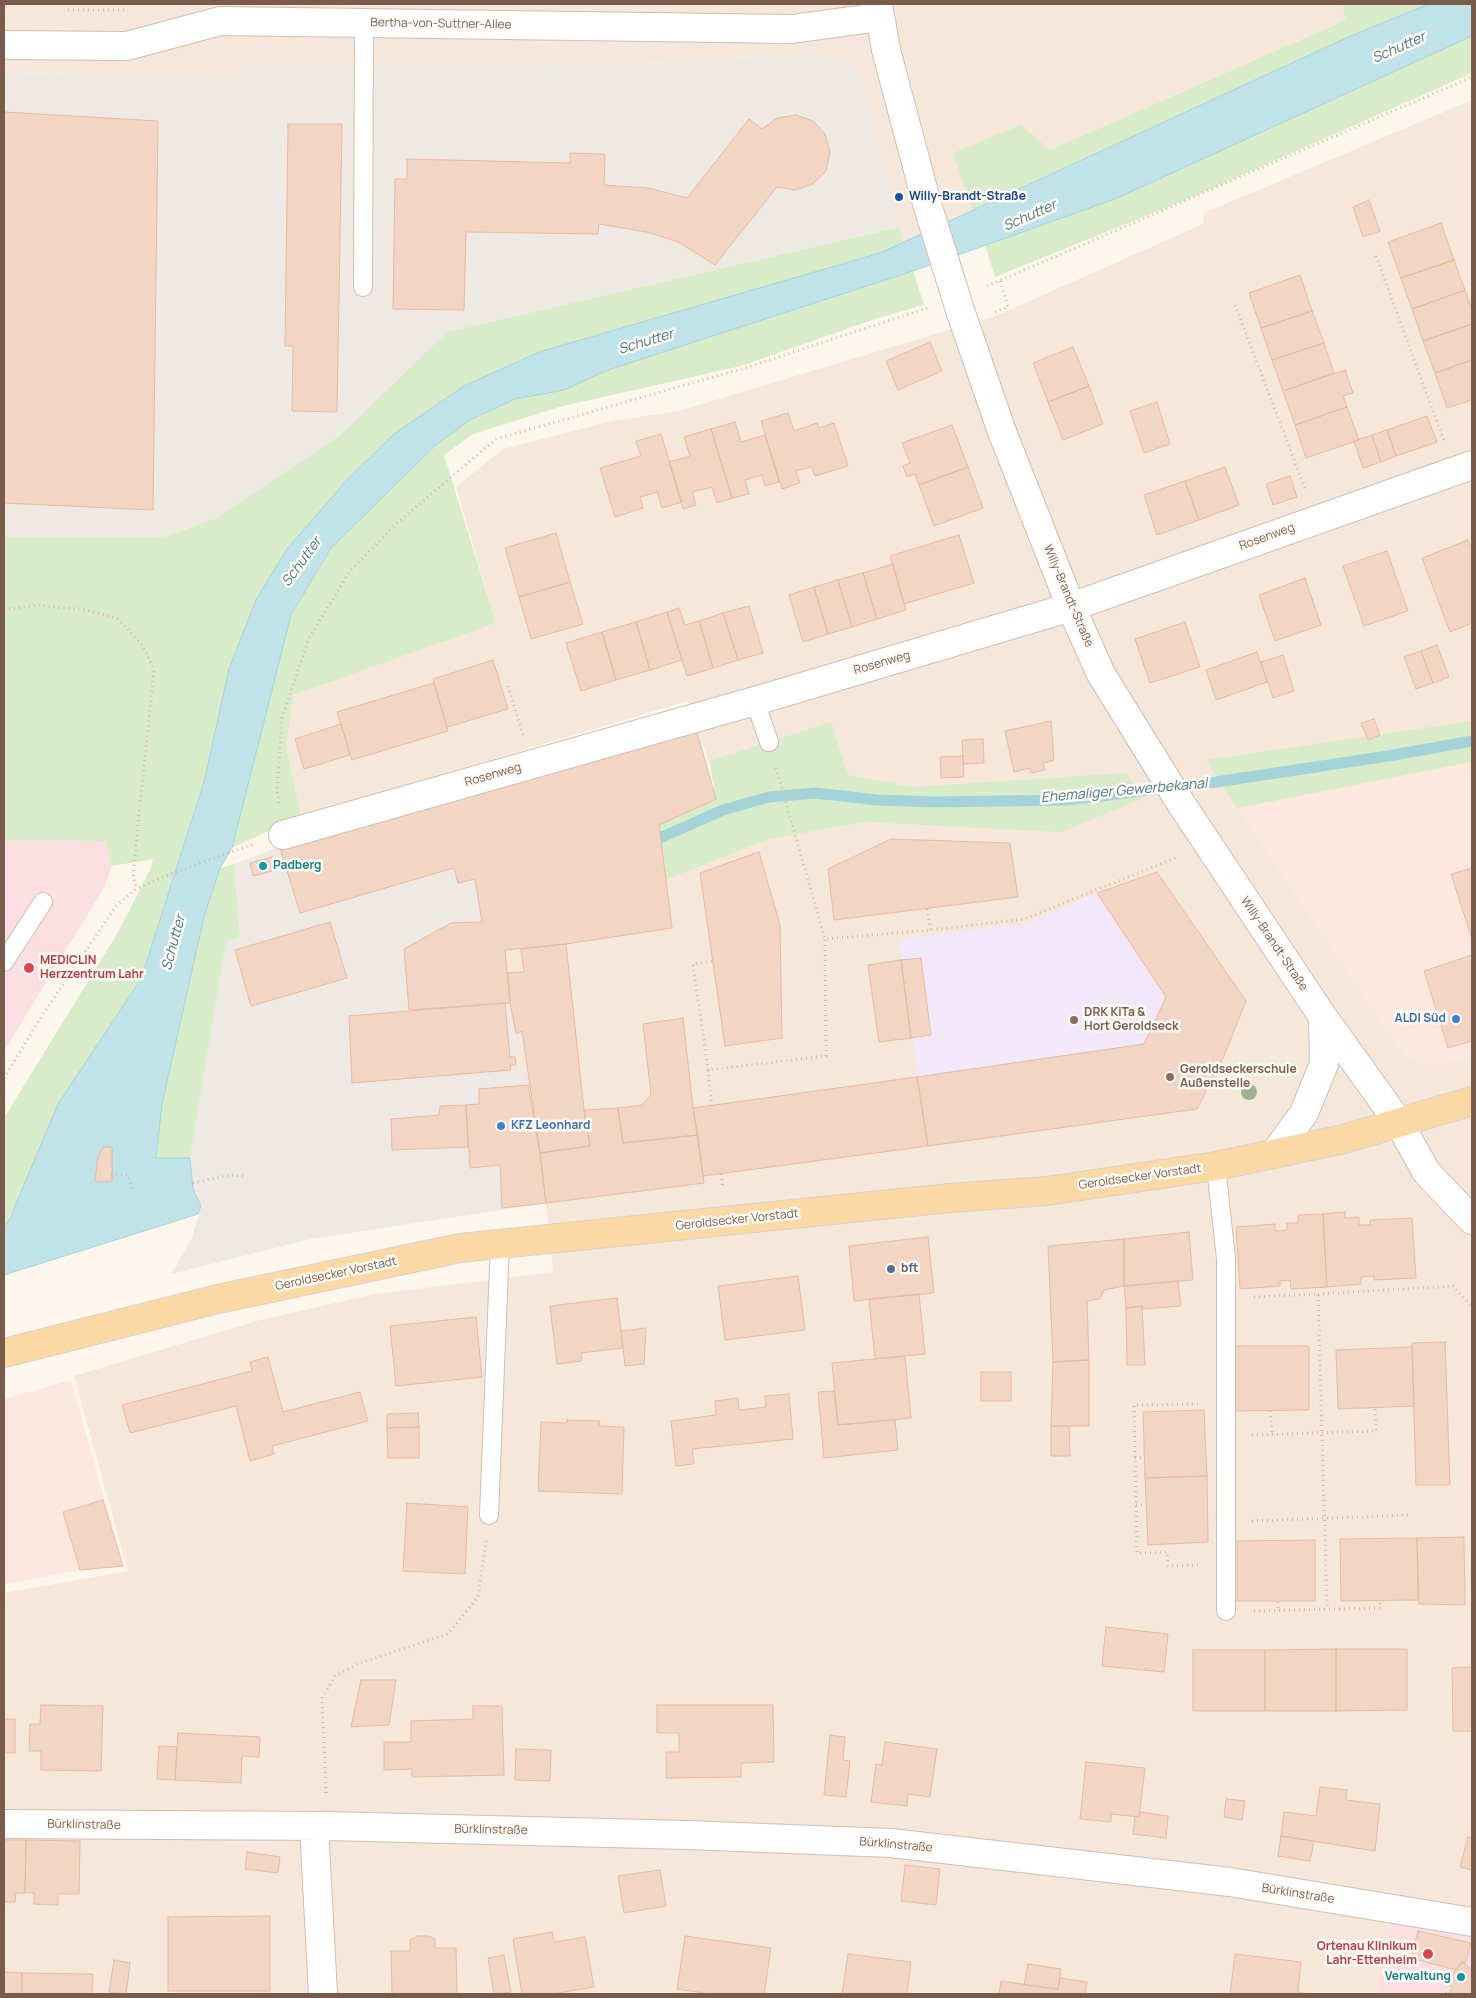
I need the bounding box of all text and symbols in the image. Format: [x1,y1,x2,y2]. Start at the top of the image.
street label: Bertha-von-Suttner-Allee [370,16,512,32]
water label: Schutter [1370,29,1428,67]
place label: Willy-Brandt-Straße [909,190,1026,204]
marker: Willy-Brandt-Straße [893,191,905,203]
water label: Schutter [1001,197,1059,235]
water label: Schutter [616,326,676,358]
street label: Rosenweg [1237,520,1297,554]
water label: Schutter [279,534,325,590]
street label: Willy-Brandt-Straße [1040,543,1096,649]
street label: Rosenweg [852,648,912,678]
street label: Rosenweg [463,760,523,790]
water label: Ehemaliger Gewerbekanal [1040,775,1208,807]
place label: Padberg [273,859,321,873]
marker: Padberg [257,860,269,872]
street label: Willy-Brandt-Straße [1237,894,1311,994]
water label: Schutter [159,913,189,973]
place label: MEDICLIN Herzzentrum Lahr [40,954,144,982]
marker: MEDICLIN Herzzentrum Lahr [22,961,36,975]
place label: DRK KiTa & Hort Geroldseck [1084,1006,1178,1034]
place label: ALDI Süd [1395,1012,1446,1026]
marker: ALDI Süd [1450,1013,1462,1025]
marker: DRK KiTa & Hort Geroldseck [1068,1014,1080,1026]
place label: Geroldseckerschule Außenstelle [1180,1063,1297,1091]
marker: Geroldseckerschule Außenstelle [1164,1071,1176,1083]
place label: KFZ Leonhard [511,1119,590,1133]
marker: KFZ Leonhard [495,1120,507,1132]
street label: Geroldsecker Vorstadt [1078,1161,1202,1193]
street label: Geroldsecker Vorstadt [675,1206,799,1234]
street label: Geroldsecker Vorstadt [274,1254,398,1294]
place label: bft [901,1262,918,1276]
marker: bft [885,1263,897,1275]
street label: Bürklinstraße [47,1817,121,1833]
street label: Bürklinstraße [454,1822,528,1838]
street label: Bürklinstraße [859,1835,933,1855]
street label: Bürklinstraße [1261,1881,1335,1907]
place label: Ortenau Klinikum Lahr-Ettenheim [1317,1940,1417,1968]
marker: Ortenau Klinikum Lahr-Ettenheim [1421,1947,1435,1961]
place label: Verwaltung [1385,1970,1451,1984]
marker: Verwaltung [1455,1971,1467,1983]

